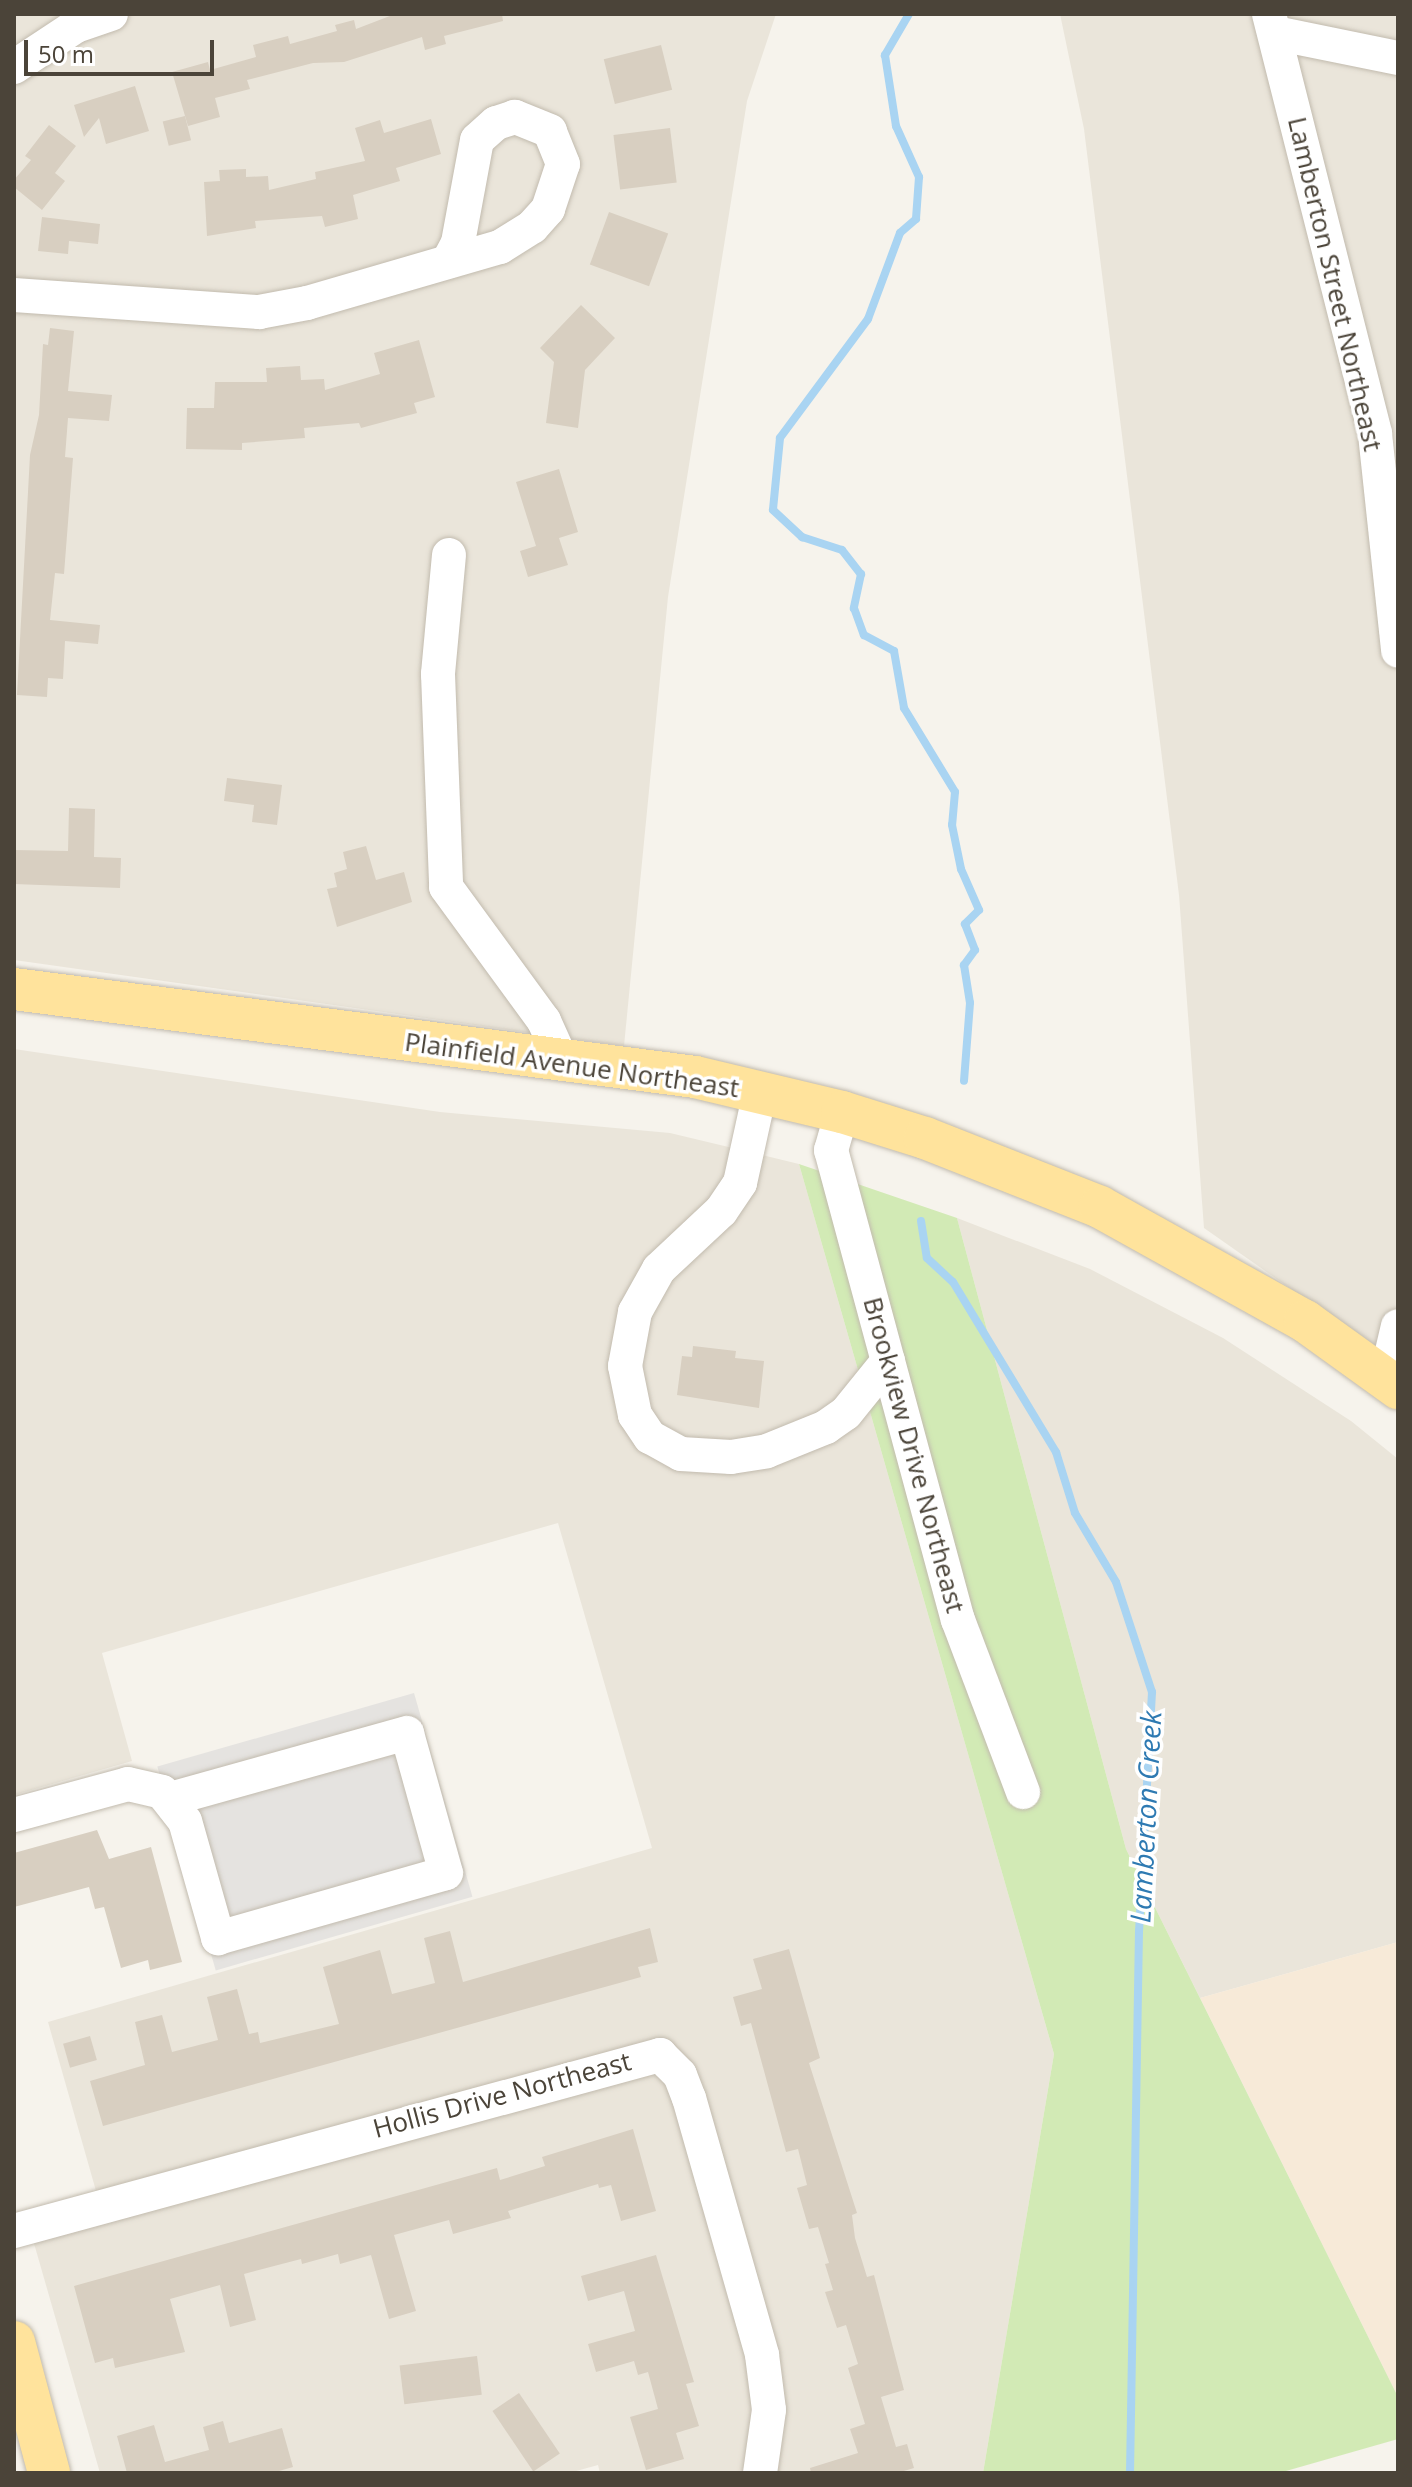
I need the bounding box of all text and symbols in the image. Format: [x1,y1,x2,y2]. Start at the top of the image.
scale bar [28,24,218,74]
text: 50 m [38,37,94,70]
street label: Lamberton Street Northeast [1281,114,1389,454]
street label: Plainfield Avenue Northeast [403,1026,741,1104]
street label: Brookview Drive Northeast [857,1294,971,1616]
water label: Lamberton Creek [1123,1710,1167,1924]
street label: Hollis Drive Northeast [370,2046,634,2144]

